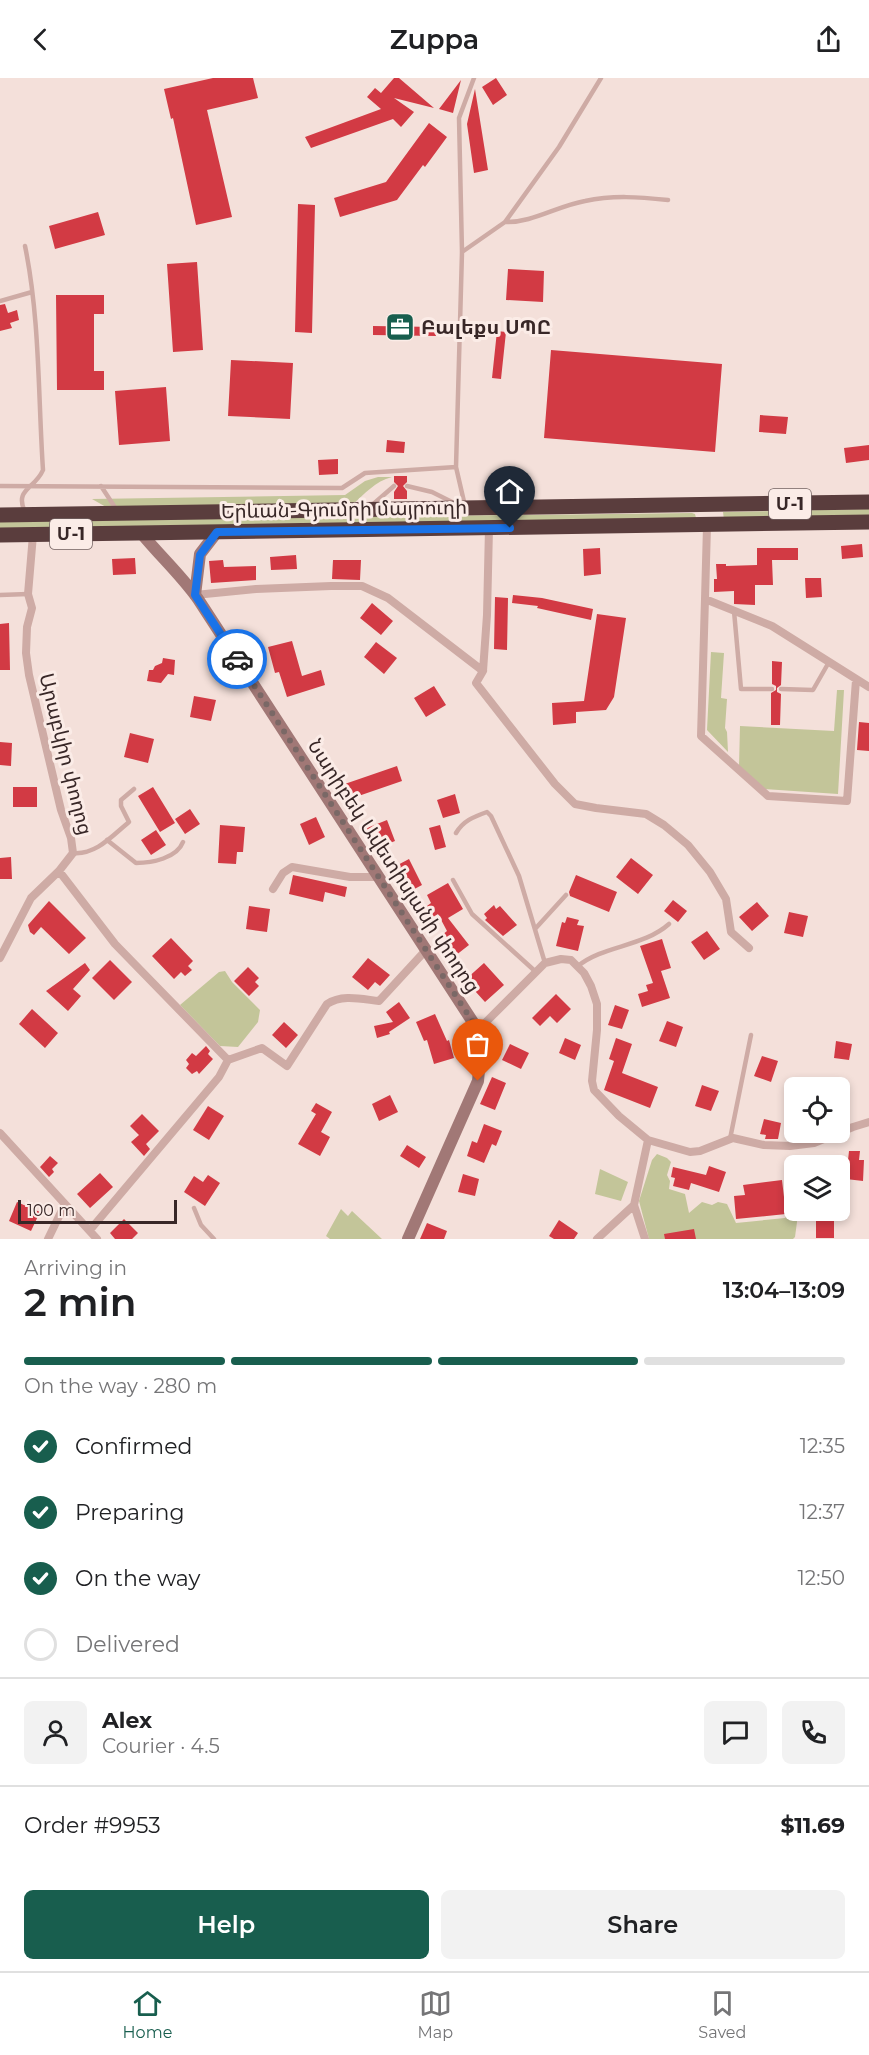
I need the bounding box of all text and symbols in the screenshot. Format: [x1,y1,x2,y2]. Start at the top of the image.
icon: back [24,23,57,56]
text: Zuppa [390,23,479,56]
icon: share [812,23,845,56]
office icon: Բալեքս ՍՊԸ [384,311,416,343]
place label: Բալեքս ՍՊԸ [421,315,551,339]
pin [484,466,535,528]
icon: home [493,475,526,508]
road number: Մ-1 [769,489,811,519]
street label: Երևան-Գյումրի մայրուղի [221,495,467,523]
road number: Մ-1 [50,519,92,549]
courier [207,629,267,689]
icon: car [221,643,254,676]
street label: Արաբկիր փողոց [34,671,98,837]
street label: Նարիբեկ Ավետիսյանի փողոց [303,735,485,997]
pin [452,1019,503,1081]
icon: bag [461,1028,494,1061]
map controls [784,1077,850,1221]
button: locate [784,1077,850,1143]
button: layers [784,1155,850,1221]
scale bar [18,1197,177,1224]
text: 100 m [27,1201,75,1220]
text: Arriving in [24,1256,127,1280]
text: 13:04–13:09 [723,1277,845,1304]
text: 2 min [24,1278,137,1326]
text: On the way · 280 m [24,1374,217,1398]
icon: check [24,1430,57,1463]
text: Confirmed [75,1433,192,1460]
text: 12:35 [800,1434,845,1458]
icon: check [24,1496,57,1529]
text: Preparing [75,1499,184,1526]
text: 12:37 [799,1500,845,1524]
icon: check [24,1562,57,1595]
text: On the way [75,1565,200,1592]
text: 12:50 [798,1566,845,1590]
text: Delivered [75,1631,180,1658]
button: person [24,1701,87,1764]
button: chat [704,1701,767,1764]
button: phone [782,1701,845,1764]
text: Alex [102,1707,152,1734]
text: Courier · 4.5 [102,1734,220,1758]
text: Order #9953 [24,1812,161,1839]
text: $11.69 [780,1812,845,1839]
button: Help [24,1890,429,1959]
button: Share [441,1890,845,1959]
tab: Home [123,1987,172,2042]
tab: Map [418,1987,453,2042]
tab: Saved [698,1987,746,2042]

